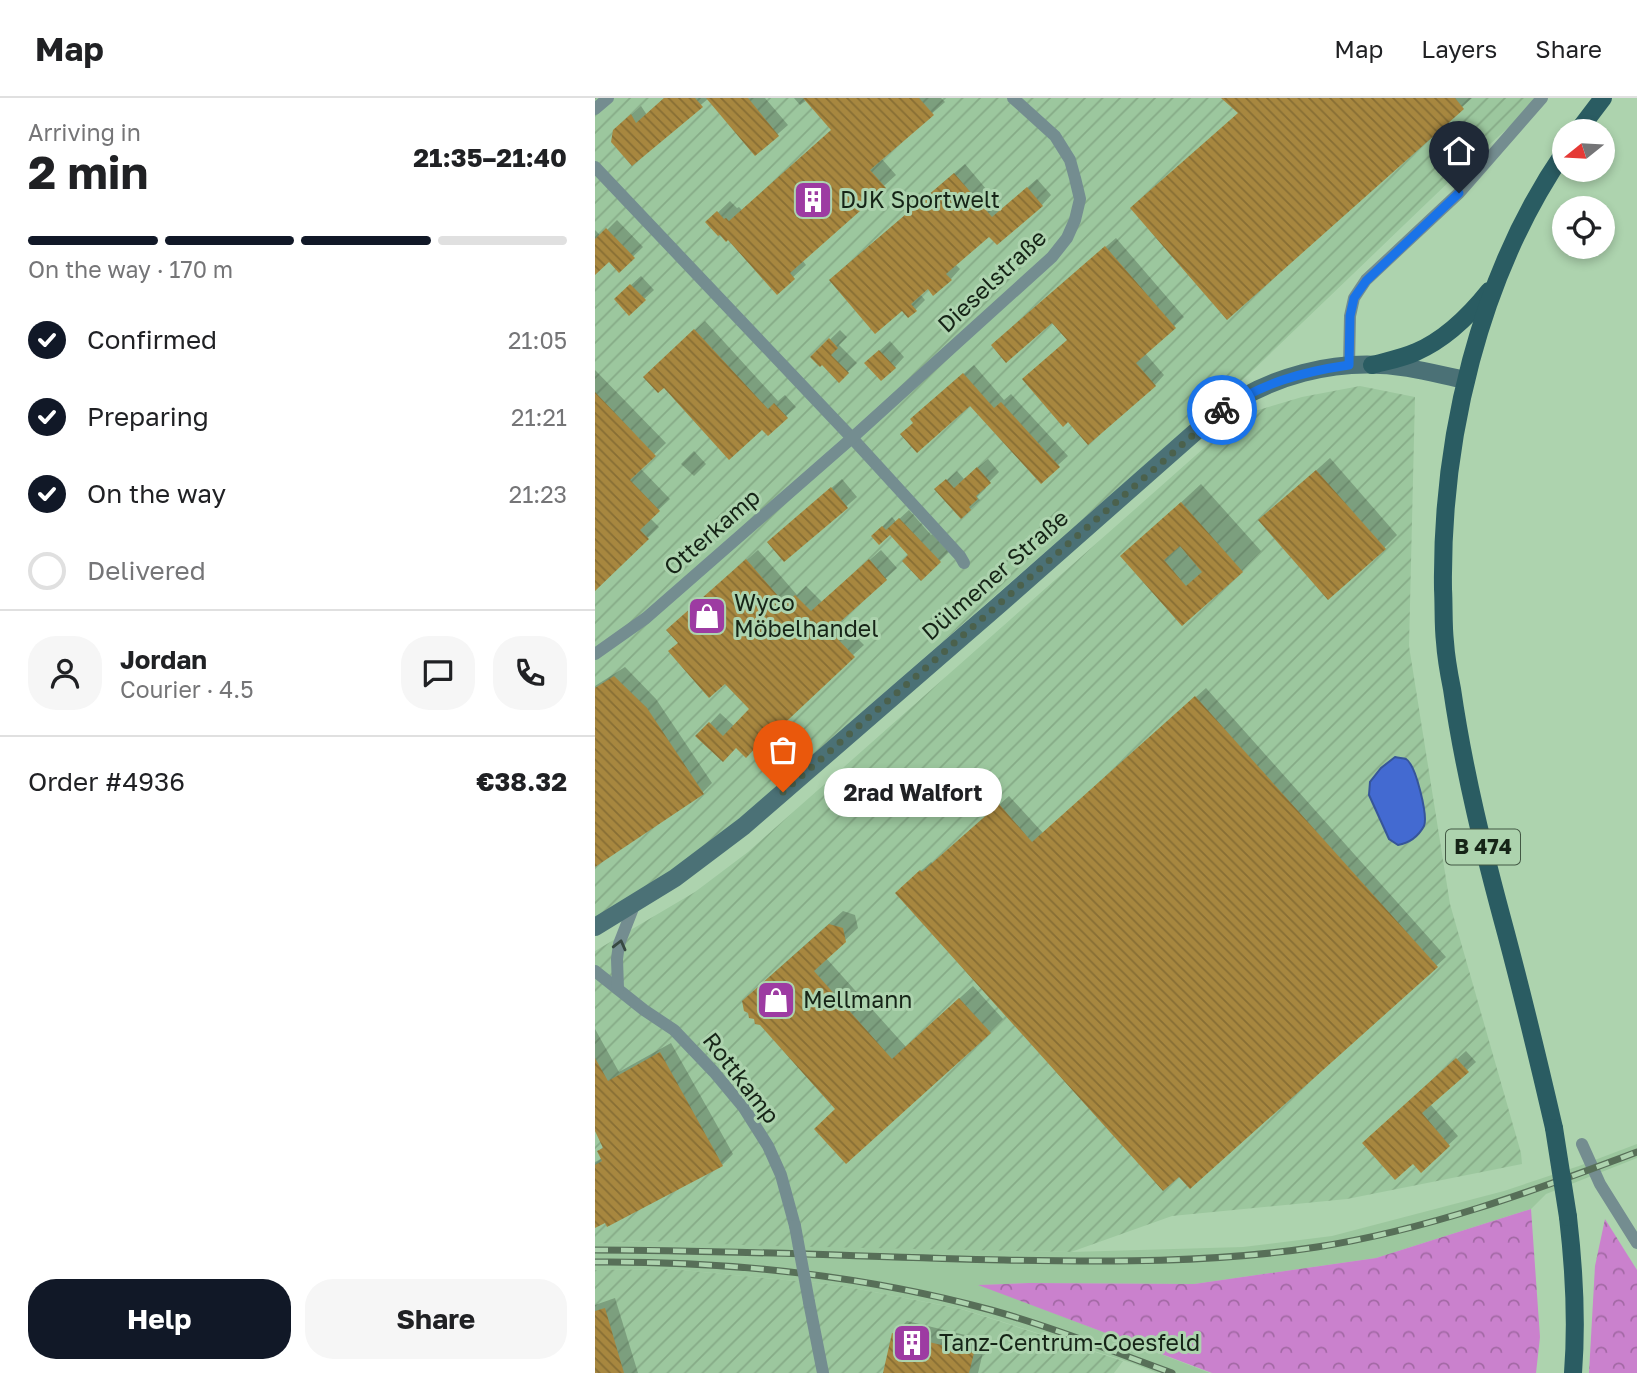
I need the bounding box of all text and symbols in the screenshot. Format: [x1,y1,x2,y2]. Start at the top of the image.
text: Map [35,29,104,68]
text: Map [1334,34,1383,63]
text: Layers [1421,34,1497,63]
text: Share [1535,34,1602,63]
text: Arriving in [28,118,141,146]
north arrow [1552,119,1615,182]
map controls [1552,119,1615,259]
pin [1429,121,1489,193]
icon: home [1440,132,1478,170]
text: 21:35–21:40 [413,142,567,173]
text: 2 min [28,144,148,199]
building icon: DJK Sportwelt [792,179,834,221]
place label: DJK Sportwelt [840,185,1000,213]
button: locate [1552,196,1615,259]
street label: Dieselstraße [931,223,1051,338]
text: On the way · 170 m [28,255,233,283]
icon: check [28,321,66,359]
text: Confirmed [87,324,217,355]
text: 21:05 [508,326,567,354]
courier [1187,375,1257,445]
icon: bike [1203,391,1241,429]
icon: check [28,398,66,436]
text: Preparing [87,401,209,432]
text: 21:21 [511,403,567,431]
icon: check [28,475,66,513]
text: On the way [87,478,226,509]
text: 21:23 [509,480,567,508]
street label: Otterkamp [658,482,765,580]
street label: Dülmener Straße [915,503,1073,646]
text: Delivered [87,555,206,586]
place label: Wyco Möbelhandel [734,588,879,642]
shop icon: Wyco Möbelhandel [686,595,728,637]
button: person [28,636,102,710]
button: chat [401,636,475,710]
button: phone [493,636,567,710]
text: Jordan [120,644,207,675]
text: Courier · 4.5 [120,675,253,703]
pin [753,720,813,792]
icon: bag [764,731,802,769]
text: Order #4936 [28,766,185,797]
text: €38.32 [476,766,567,797]
callout: 2rad Walfort [825,768,1003,816]
text: 2rad Walfort [843,778,983,806]
road number: B 474 [1446,830,1520,864]
one-way arrow [612,939,626,951]
shop icon: Mellmann [755,979,797,1021]
place label: Mellmann [803,985,912,1013]
street label: Rottkamp [698,1026,786,1128]
button: Help [28,1279,291,1359]
button: Share [305,1279,567,1359]
building icon: Tanz-Centrum-Coesfeld [891,1322,933,1364]
place label: Tanz-Centrum-Coesfeld [939,1328,1200,1356]

